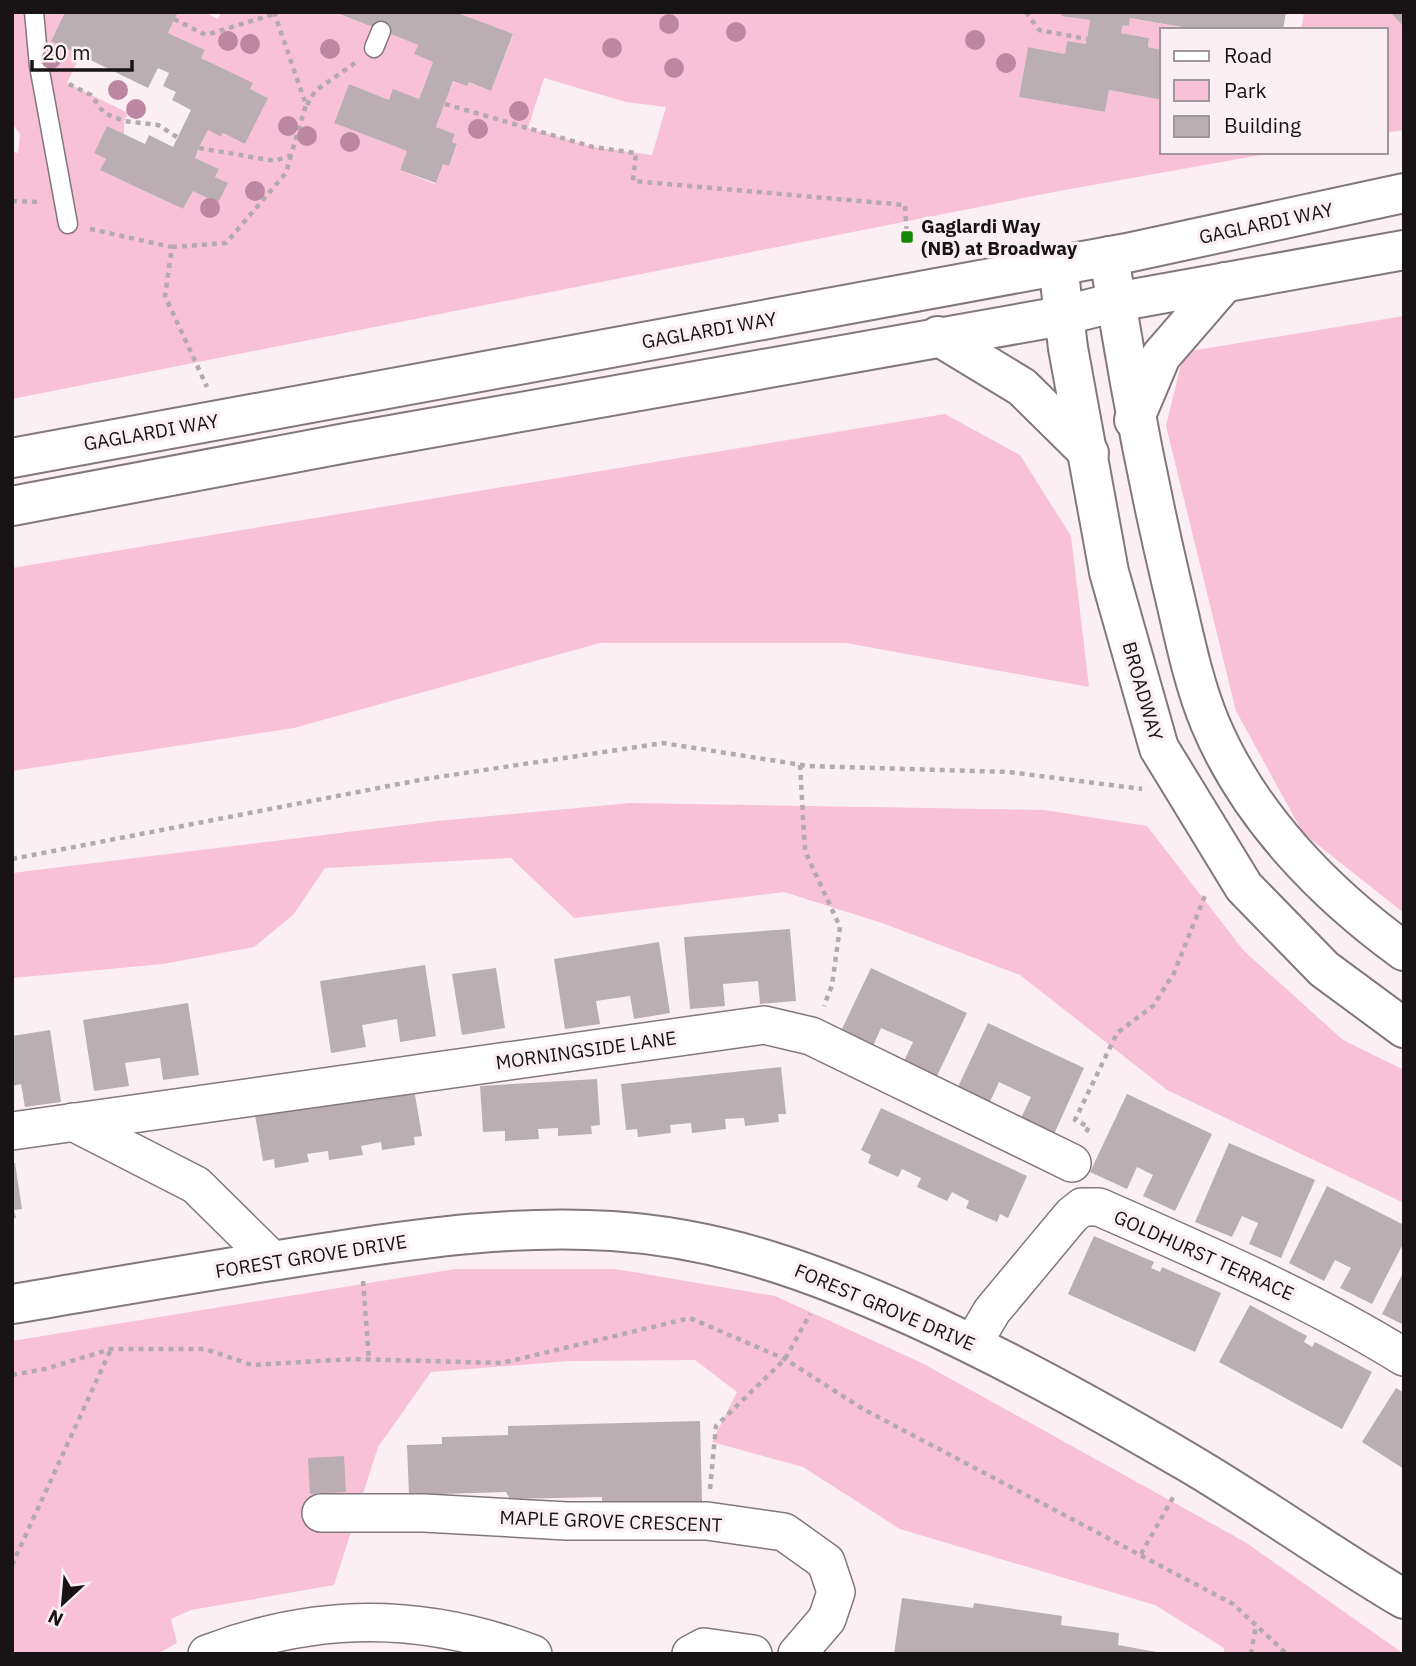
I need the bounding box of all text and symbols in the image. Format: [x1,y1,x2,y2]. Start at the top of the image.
scale bar [32,28,131,72]
legend [1160,28,1388,154]
text: 20 m [42,38,91,66]
text: Road [1224,41,1272,69]
text: Park [1224,76,1267,104]
text: Building [1224,111,1301,139]
street label: GAGLARDI WAY [1197,197,1336,249]
place label: Gaglardi Way (NB) at Broadway [921,214,1078,260]
marker: Gaglardi Way (NB) at Broadway [899,229,915,245]
street label: GAGLARDI WAY [640,306,779,354]
street label: GAGLARDI WAY [82,408,221,456]
street label: BROADWAY [1117,639,1169,744]
street label: MORNINGSIDE LANE [494,1025,678,1075]
street label: GOLDHURST TERRACE [1110,1204,1298,1306]
street label: FOREST GROVE DRIVE [213,1229,409,1283]
street label: FOREST GROVE DRIVE [791,1258,979,1356]
street label: MAPLE GROVE CRESCENT [499,1505,723,1537]
north arrow [28,1568,98,1638]
text: N [44,1604,67,1632]

